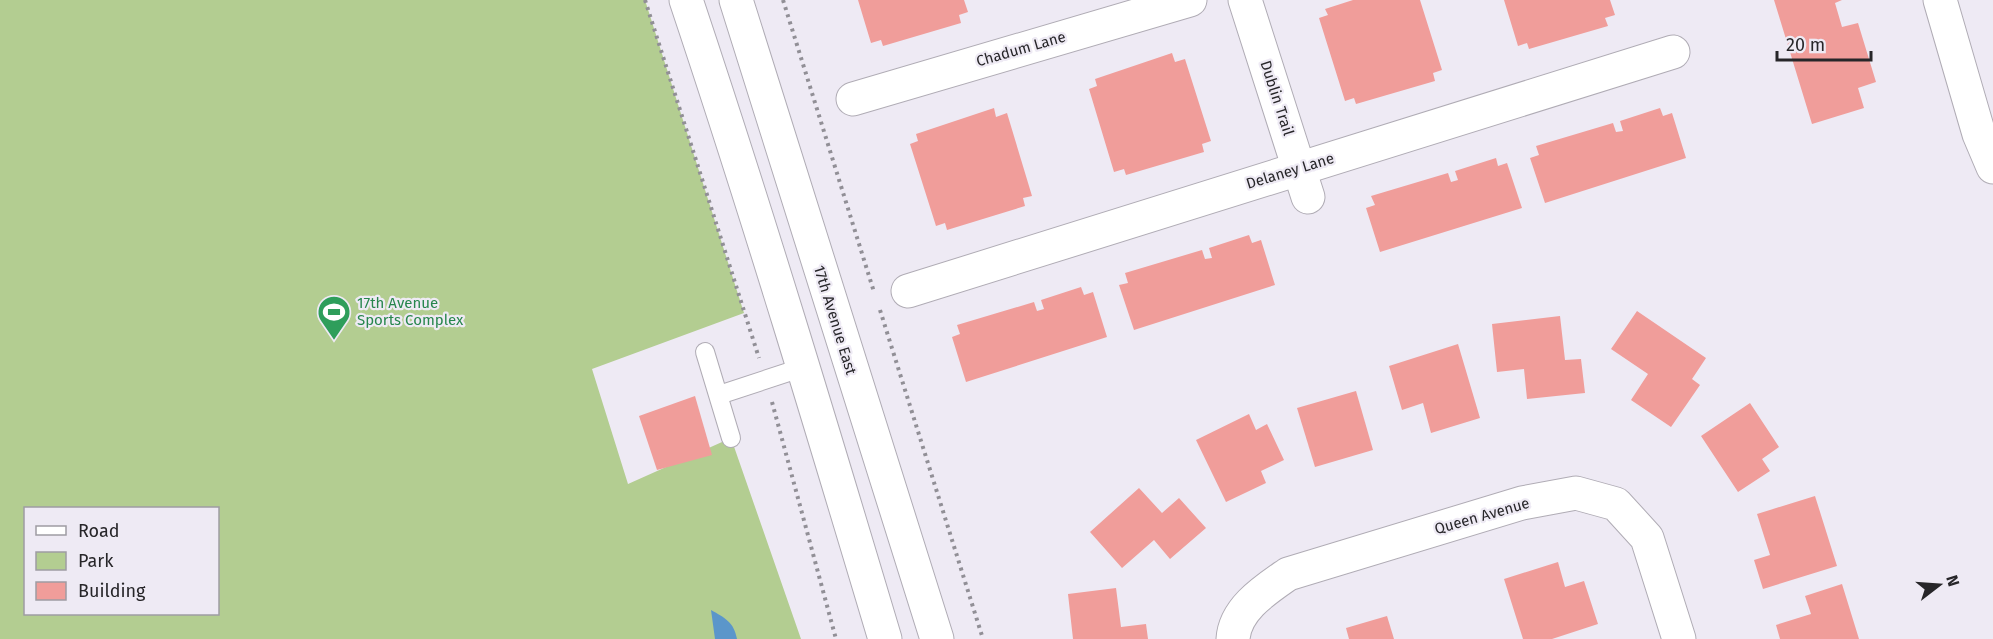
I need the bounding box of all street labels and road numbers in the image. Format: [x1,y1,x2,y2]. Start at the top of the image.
street label: Chadum Lane [974,28,1068,70]
street label: Dublin Trail [1256,58,1298,138]
street label: Delaney Lane [1244,149,1336,193]
street label: 17th Avenue East [810,263,860,377]
street label: Queen Avenue [1432,494,1532,538]

